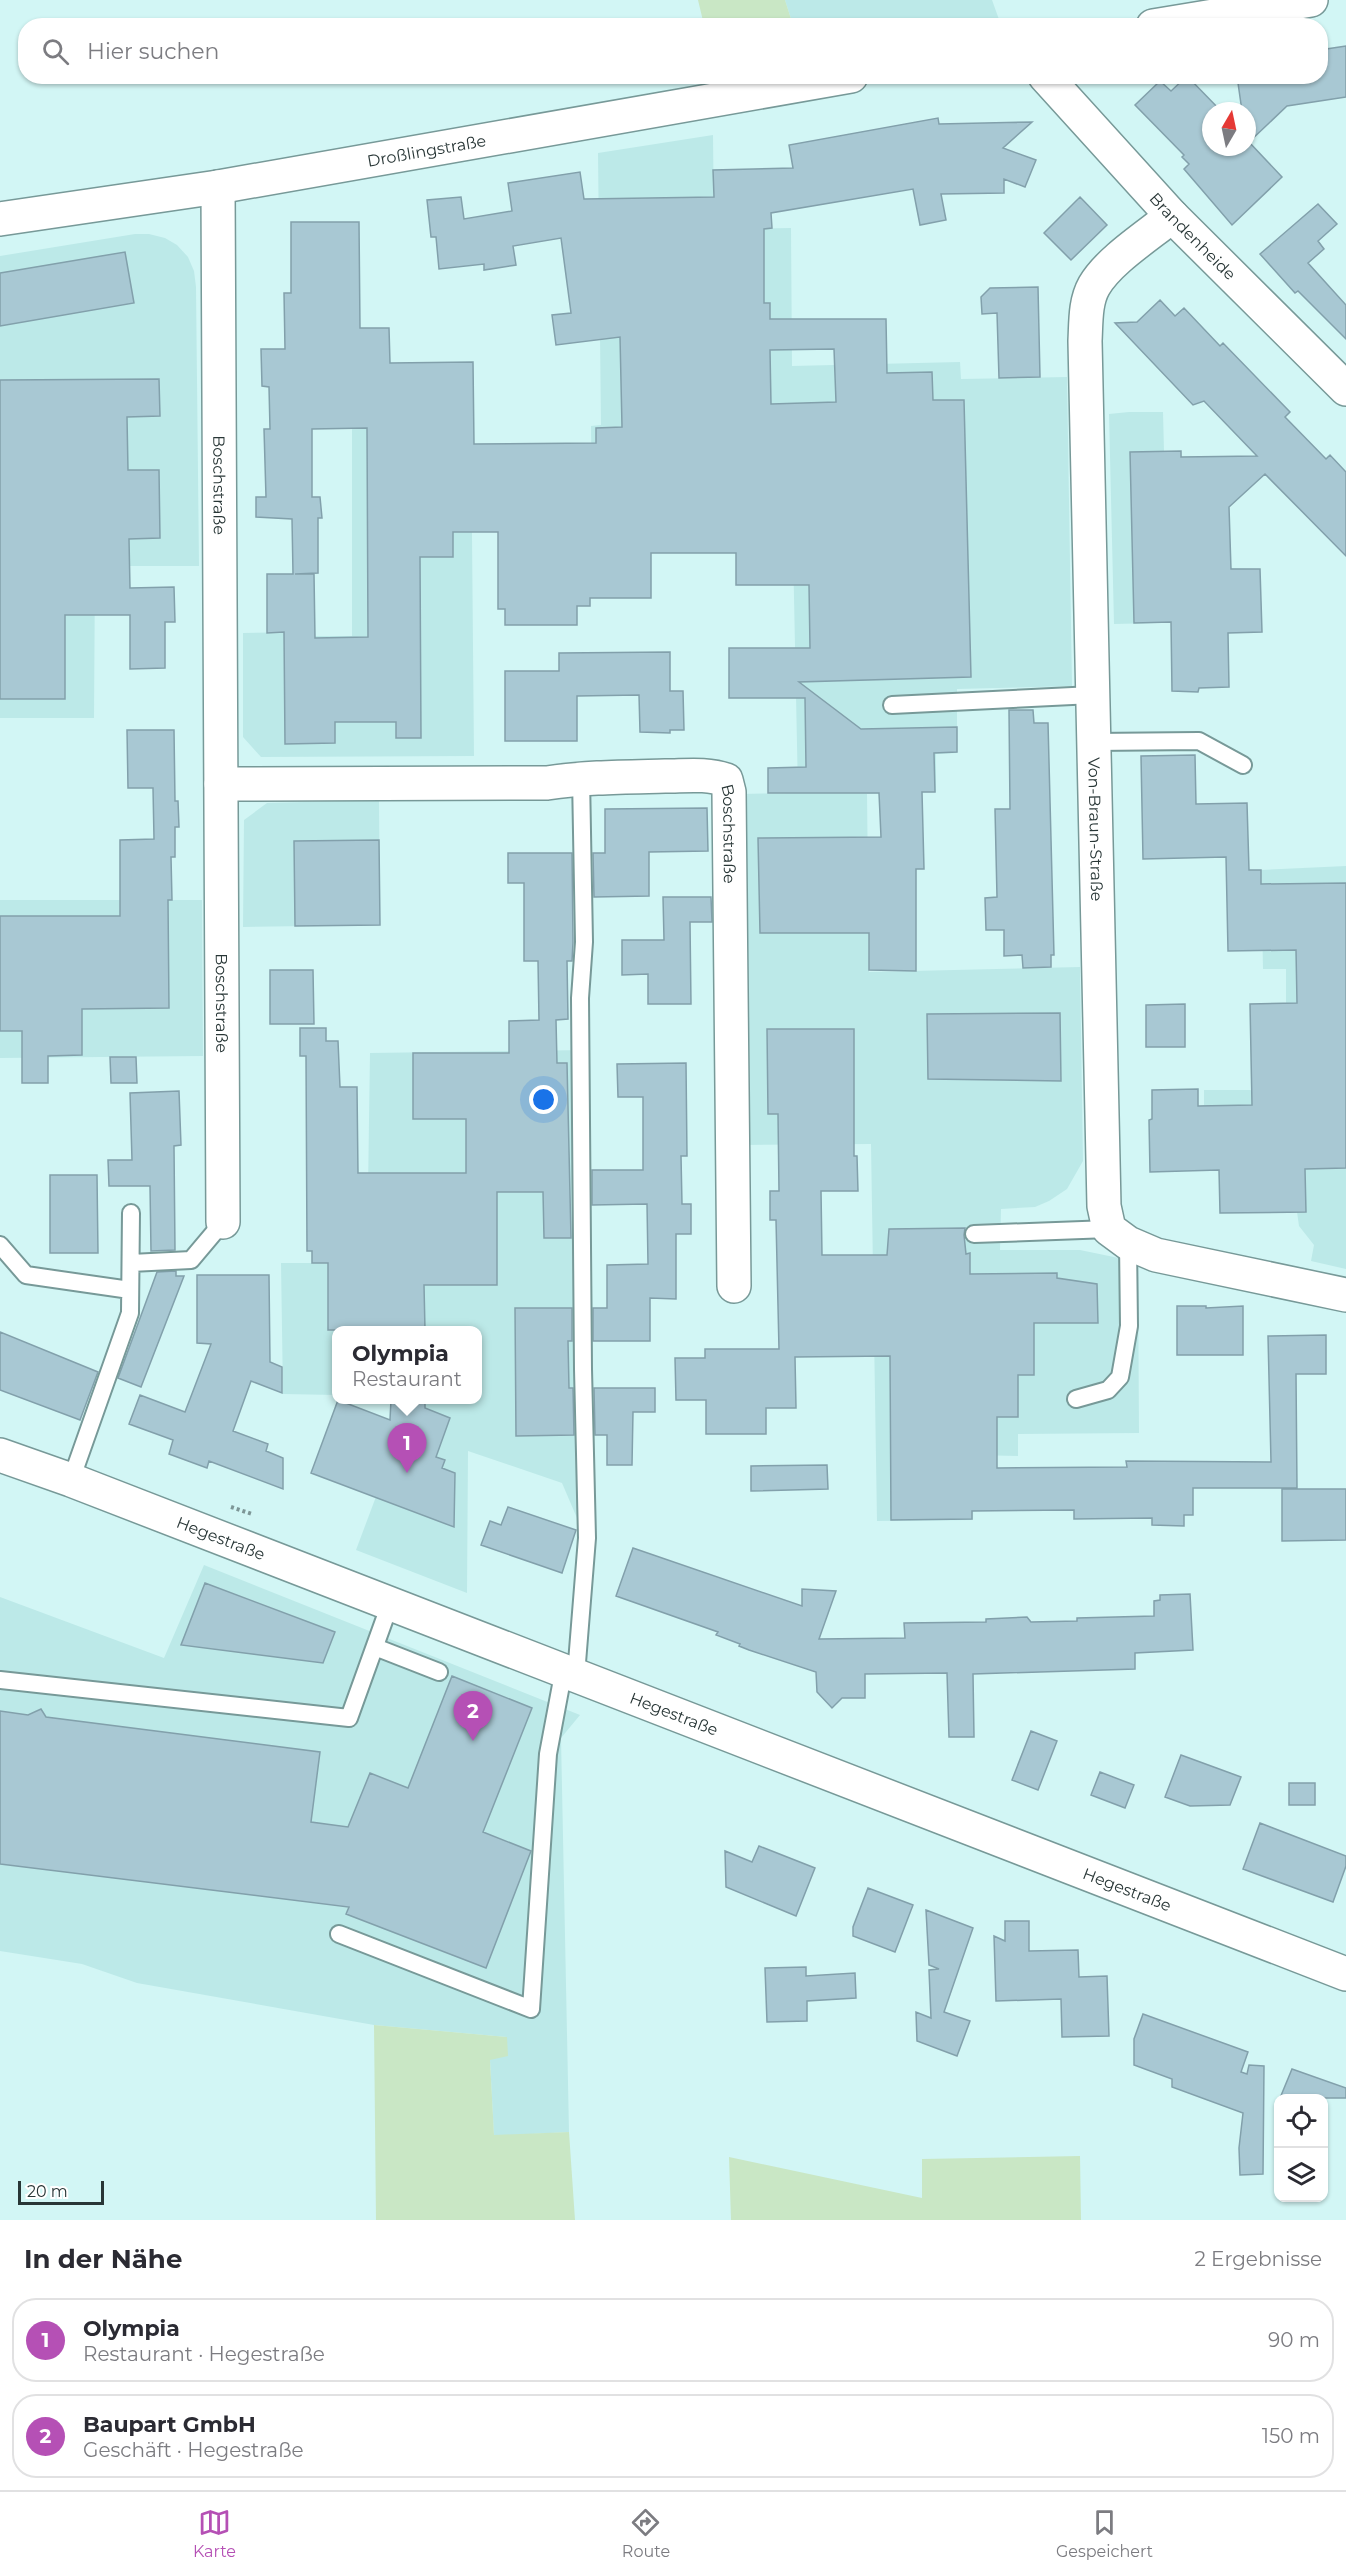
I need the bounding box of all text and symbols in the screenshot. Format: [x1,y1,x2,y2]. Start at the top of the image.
search box [18,18,1328,84]
icon: search [39,35,72,68]
text: Hier suchen [87,38,219,65]
north arrow [1202,102,1256,156]
street label: Droßlingstraße [365,131,487,170]
street label: Brandenheide [1146,189,1240,284]
street label: Boschstraße [210,435,229,535]
street label: Von-Braun-Straße [1085,757,1107,901]
street label: Boschstraße [718,782,739,884]
street label: Boschstraße [212,953,232,1053]
your location [529,1085,558,1114]
popup [332,1326,482,1404]
text: Olympia [352,1340,449,1367]
text: Restaurant [352,1367,462,1391]
pin: 1 [388,1424,426,1473]
street label: Hegestraße [174,1512,268,1564]
street label: Hegestraße [627,1688,721,1739]
pin: 2 [454,1692,492,1741]
street label: Hegestraße [1080,1864,1174,1915]
map controls [1274,2094,1328,2202]
button: locate [1274,2094,1328,2148]
button: layers [1274,2148,1328,2202]
scale bar [18,2178,104,2206]
text: 20 m [27,2182,68,2201]
text: In der Nähe [24,2243,182,2275]
text: 2 Ergebnisse [1194,2247,1322,2271]
text: Olympia [83,2315,180,2342]
text: 1 [42,2328,49,2352]
text: 90 m [1268,2328,1320,2352]
text: Restaurant · Hegestraße [83,2342,325,2366]
text: Baupart GmbH [83,2411,256,2438]
text: 2 [40,2424,51,2448]
text: 150 m [1262,2424,1320,2448]
text: Geschäft · Hegestraße [83,2438,304,2462]
tab: Karte [193,2506,236,2561]
tab: Route [622,2506,670,2561]
tab: Gespeichert [1056,2506,1153,2561]

